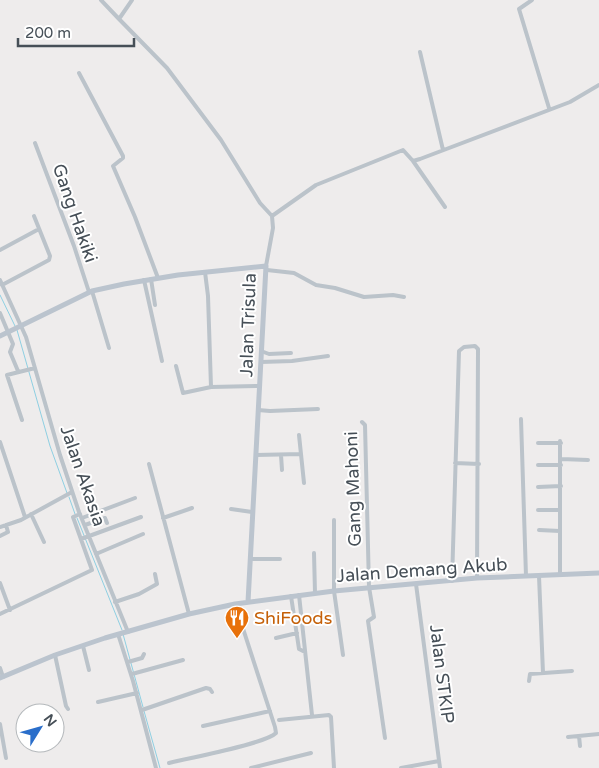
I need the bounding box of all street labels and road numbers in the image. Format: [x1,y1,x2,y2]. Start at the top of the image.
street label: Gang Hakiki [48,161,102,265]
street label: Jalan Trisula [235,273,261,377]
street label: Jalan Akasia [55,423,111,529]
street label: Gang Mahoni [340,431,366,547]
street label: Jalan Demang Akub [336,553,508,587]
street label: Jalan STKIP [425,623,459,725]

